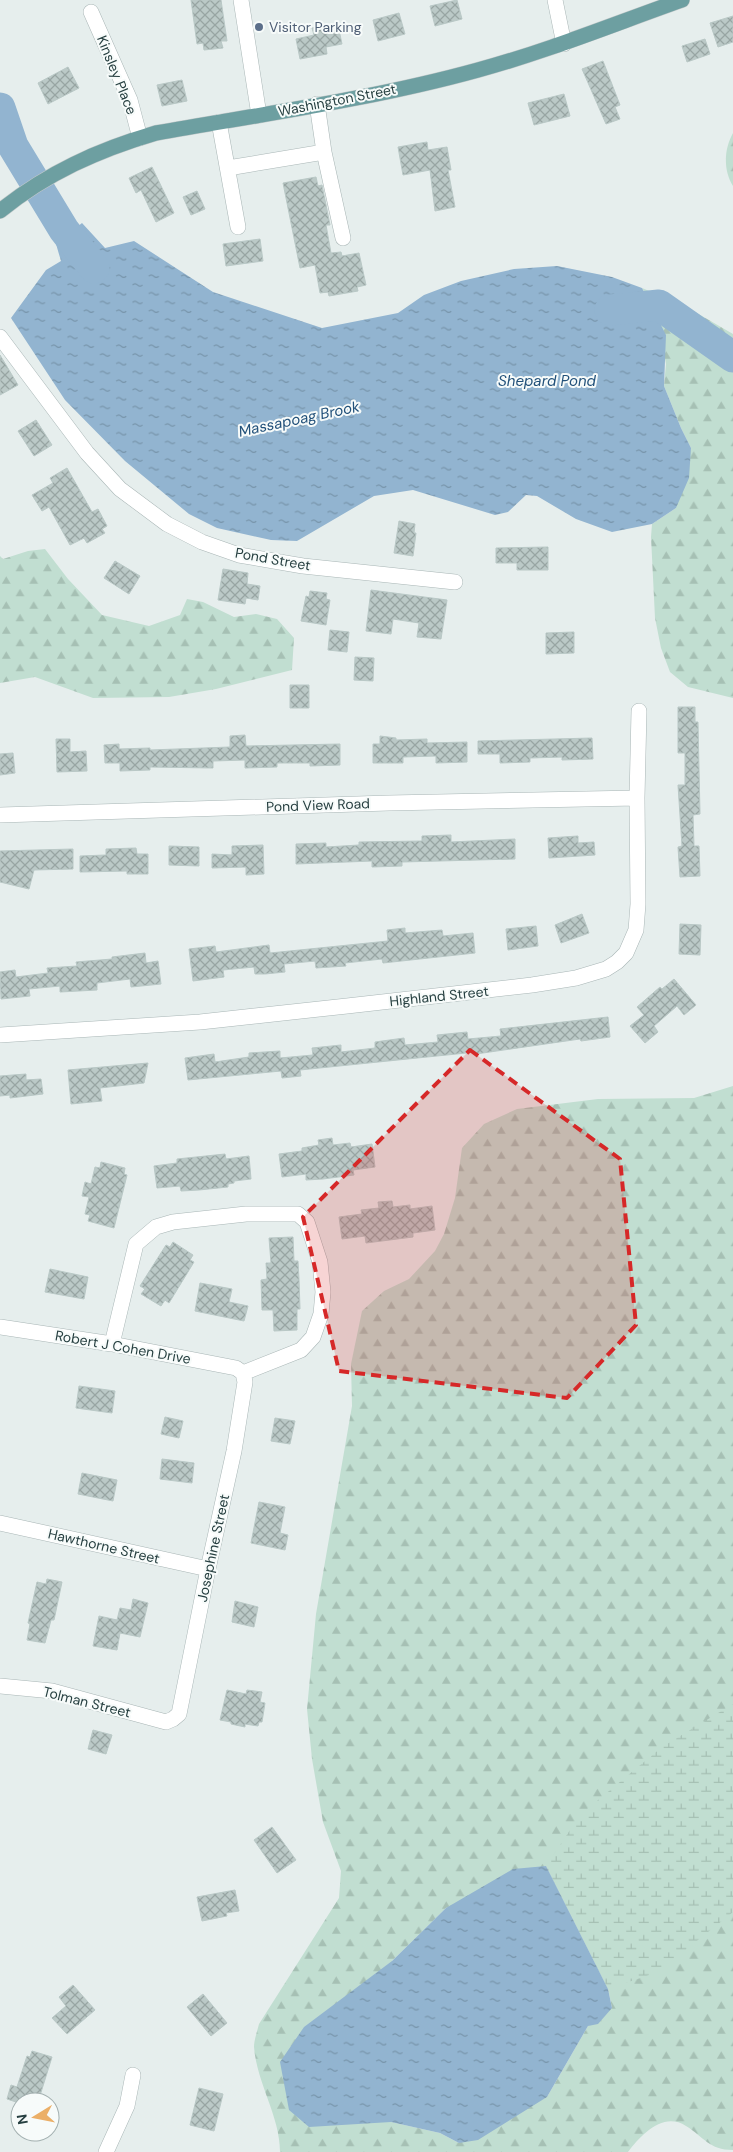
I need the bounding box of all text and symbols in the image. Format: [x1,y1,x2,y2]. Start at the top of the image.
place label: Visitor Parking [269,18,362,36]
marker: Visitor Parking [253,21,265,33]
street label: Kinsley Place [93,33,141,117]
street label: Washington Street [276,80,398,120]
water label: Shepard Pond [498,371,597,391]
water label: Massapoag Brook [237,396,362,442]
street label: Pond Street [234,544,312,574]
street label: Pond View Road [266,794,370,816]
street label: Highland Street [388,982,490,1010]
street label: Robert J Cohen Drive [54,1326,192,1368]
street label: Josephine Street [193,1492,233,1604]
street label: Hawthorne Street [46,1524,162,1568]
street label: Tolman Street [41,1682,133,1722]
north arrow [10,2092,60,2142]
text: N [12,2113,32,2126]

